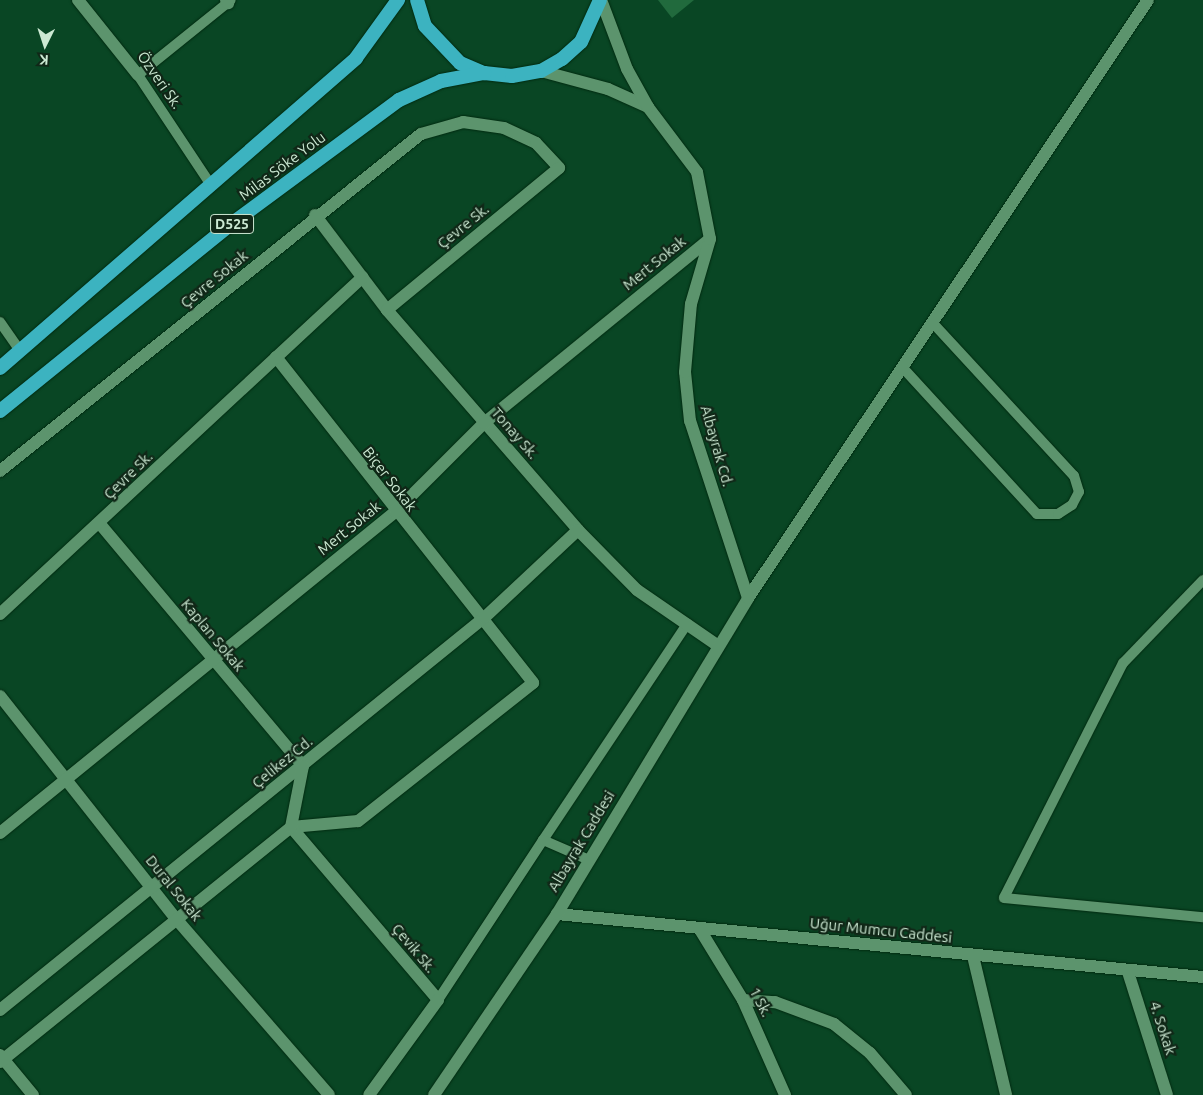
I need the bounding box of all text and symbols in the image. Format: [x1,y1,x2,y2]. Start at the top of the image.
north arrow [20,20,70,70]
street label: Özveri Sk. [134,48,186,112]
text: K [39,52,49,68]
street label: Milas Söke Yolu [235,128,329,204]
street label: Çevre Sk. [434,200,492,252]
road number: D525 [210,212,254,235]
street label: Mert Sokak [619,232,689,294]
street label: Çevre Sokak [177,246,251,312]
street label: Albayrak Cd. [697,403,737,489]
street label: Tonay Sk. [488,404,542,462]
street label: Biçer Sokak [359,443,421,515]
street label: Çevre Sk. [100,447,156,503]
street label: Mert Sokak [314,497,384,559]
street label: Kaplan Sokak [178,595,248,675]
street label: Çelikez Cd. [248,732,316,792]
street label: Albayrak Caddesi [544,787,618,895]
street label: Dural Sokak [142,851,206,925]
street label: Uğur Mumcu Caddesi [809,914,953,946]
street label: Çevik Sk. [388,920,440,976]
street label: 1 Sk. [746,984,776,1020]
street label: 4. Sokak [1146,999,1180,1057]

